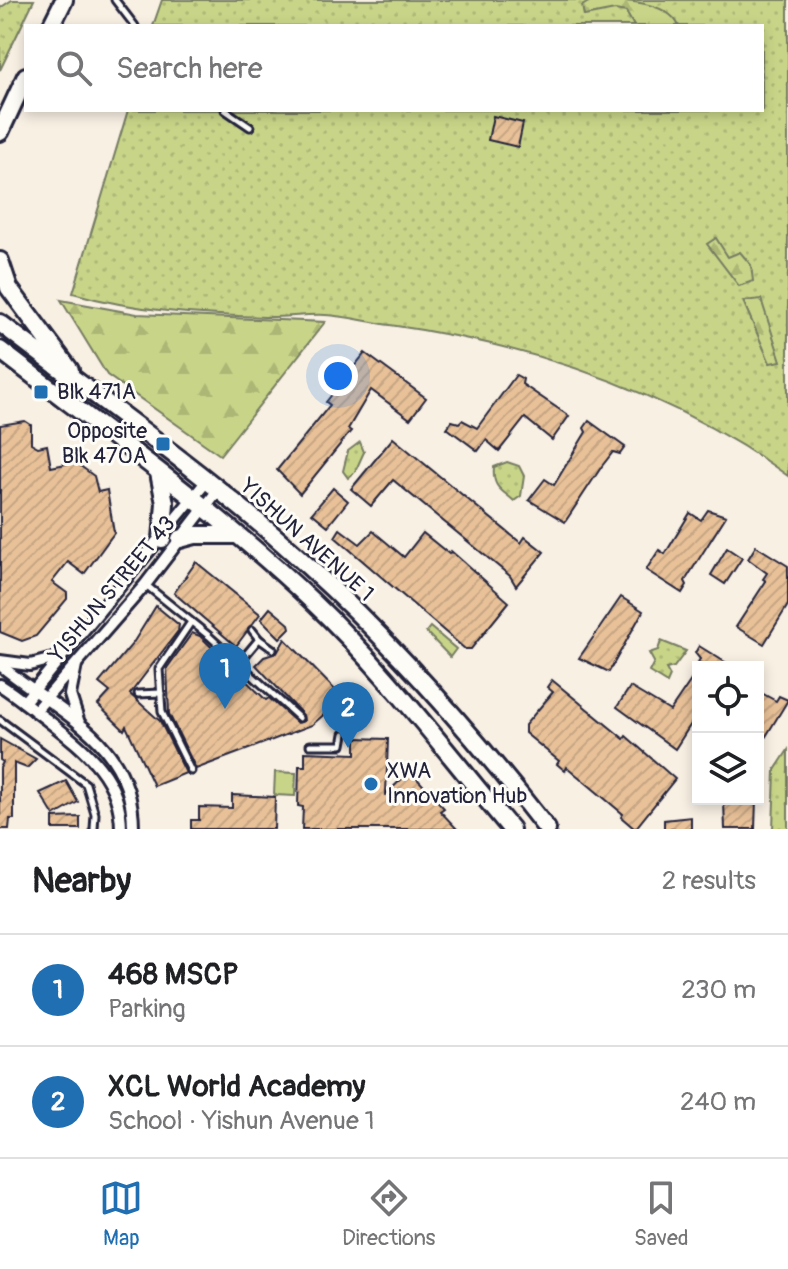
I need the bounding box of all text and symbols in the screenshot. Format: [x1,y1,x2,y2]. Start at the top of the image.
search box [24,24,764,112]
icon: search [52,46,96,90]
text: Search here [116,50,263,87]
your location [318,356,358,396]
place label: Blk 471A [57,378,136,406]
marker: Blk 471A [32,383,50,401]
place label: Opposite Blk 470A [62,417,147,470]
marker: Opposite Blk 470A [154,435,172,453]
street label: YISHUN AVENUE 1 [233,472,380,608]
street label: YISHUN STREET 43 [42,510,181,669]
pin: 1 [199,643,251,709]
map controls [692,661,764,805]
button: locate [692,661,764,733]
pin: 2 [322,682,374,748]
button: layers [692,733,764,805]
place label: XWA Innovation Hub [387,757,527,810]
marker: XWA Innovation Hub [362,775,380,793]
text: Nearby [32,860,131,903]
text: 2 results [662,865,756,897]
text: 468 MSCP [108,956,239,993]
text: 1 [53,974,63,1006]
text: 230 m [681,974,756,1006]
text: Parking [108,993,186,1025]
text: XCL World Academy [108,1068,365,1105]
text: 2 [51,1086,65,1118]
text: 240 m [680,1086,756,1118]
text: School · Yishun Avenue 1 [108,1105,375,1137]
tab: Map [99,1176,143,1252]
tab: Directions [342,1176,435,1252]
tab: Saved [634,1176,689,1252]

